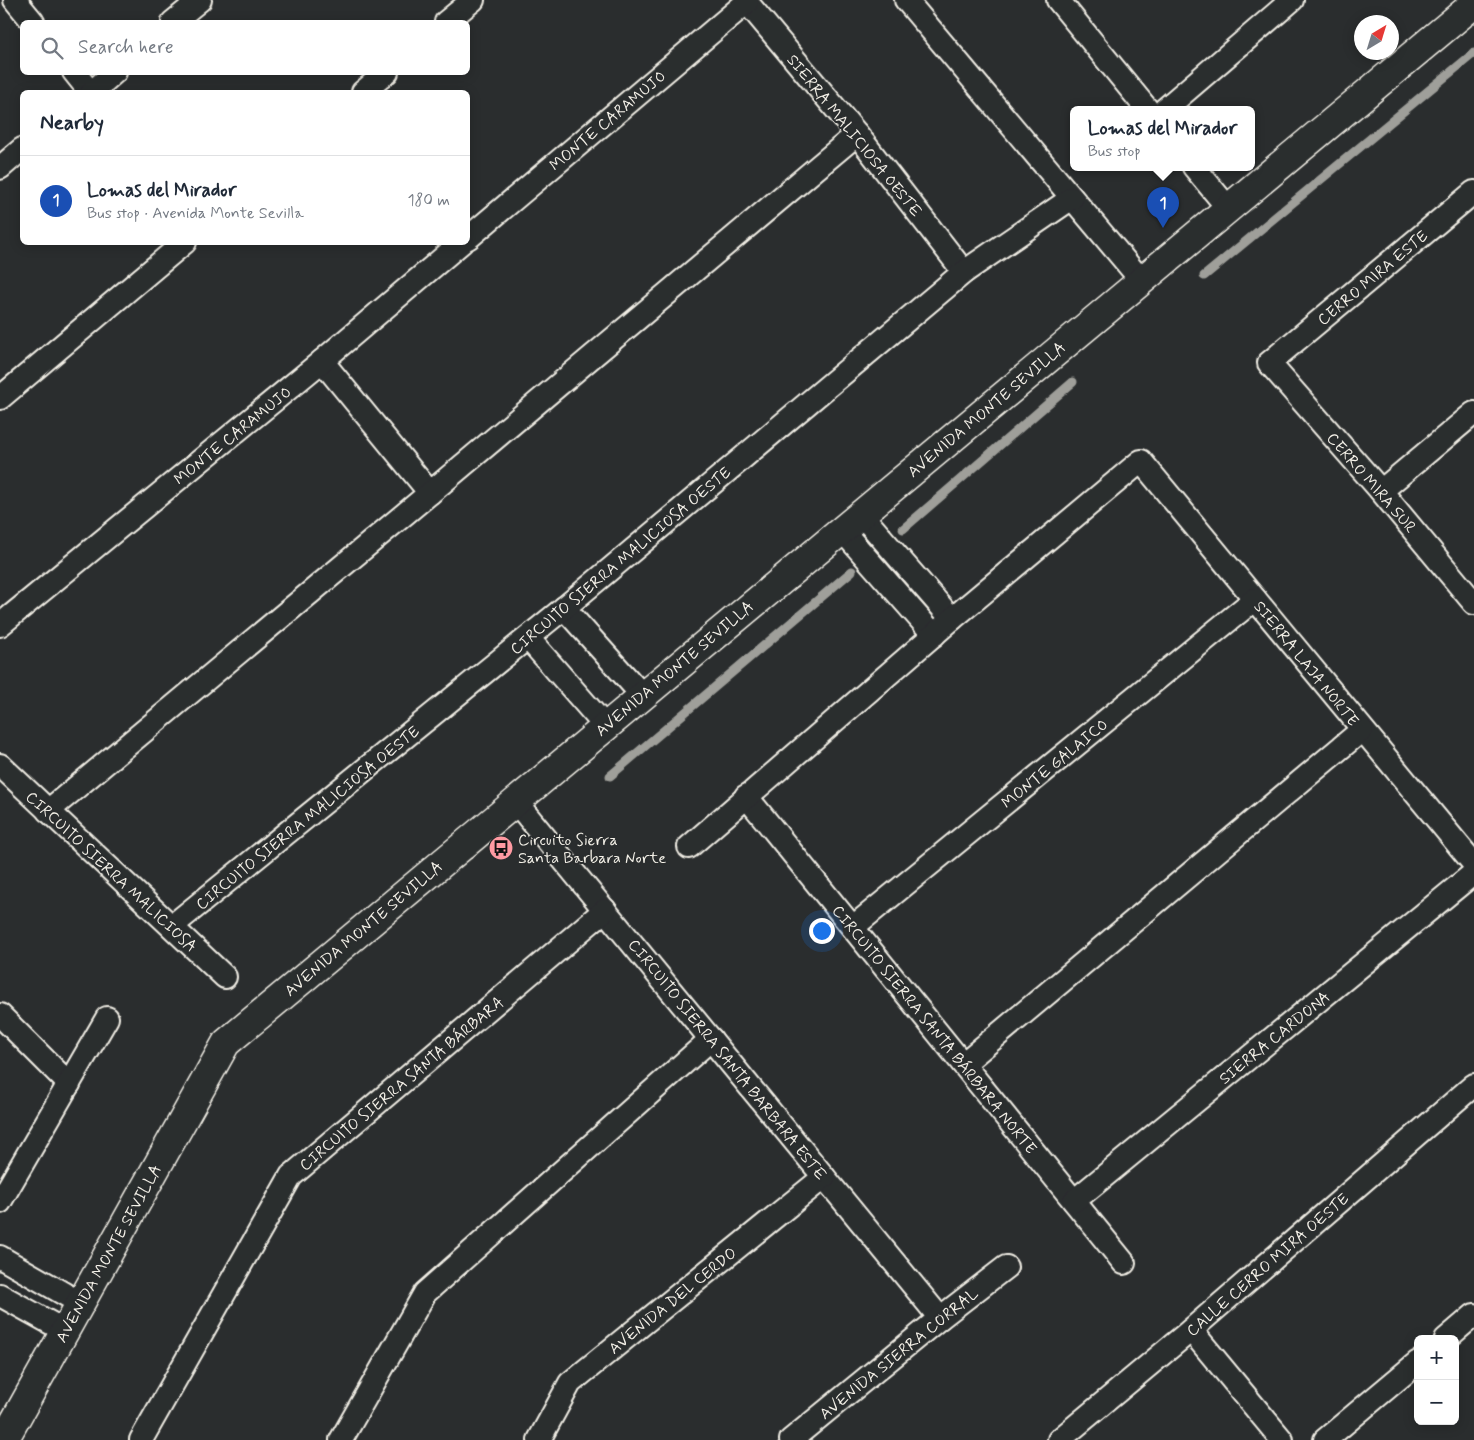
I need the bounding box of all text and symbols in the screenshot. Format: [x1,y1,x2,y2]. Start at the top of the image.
north arrow [1354,15,1399,60]
search box [20,20,470,75]
icon: search [38,34,66,62]
text: Search here [78,35,174,60]
street label: SIERRA MALICIOSA OESTE [782,50,926,222]
street label: MONTE CARAMUJO [545,66,671,176]
popup [1070,106,1255,171]
text: Nearby [40,109,104,137]
text: Lomas del Mirador [1088,116,1237,141]
text: Bus stop [1088,141,1141,162]
text: Lomas del Mirador [87,178,237,203]
pin: 1 [1147,187,1179,228]
text: 1 [52,190,60,211]
text: 180 m [407,190,450,211]
text: Bus stop · Avenida Monte Sevilla [87,203,304,224]
street label: CERRO MIRA ESTE [1313,226,1433,331]
street label: AVENIDA MONTE SEVILLA [903,338,1071,483]
street label: MONTE CARAMUJO [170,382,296,490]
street label: CERRO MIRA SUR [1321,428,1420,538]
street label: CIRCUITO SIERRA MALICIOSA OESTE [506,462,736,660]
street label: AVENIDA MONTE SEVILLA [591,597,759,742]
street label: SIERRA LAJA NORTE [1249,597,1363,731]
street label: MONTE GALAICO [997,715,1113,814]
street label: CIRCUITO SIERRA MALICIOSA OESTE [192,721,424,915]
street label: CIRCUITO SIERRA MALICIOSA [21,787,201,957]
place label: Circuito Sierra Santa Barbara Norte [518,830,666,869]
bus stop icon: Circuito Sierra Santa Barbara Norte [488,835,514,861]
street label: AVENIDA MONTE SEVILLA [280,857,448,1002]
street label: CIRCUITO SIERRA SANTA BÁRBARA NORTE [827,901,1041,1159]
your location [809,918,835,944]
street label: CIRCUITO SIERRA SANTA BARBARA ESTE [623,935,831,1185]
street label: SIERRA CARDONA [1215,987,1335,1089]
street label: CIRCUITO SIERRA SANTA BÁRBARA [295,992,509,1176]
street label: AVENIDA MONTE SEVILLA [51,1161,167,1347]
street label: CALLE CERRO MIRA OESTE [1182,1189,1354,1342]
street label: AVENIDA DEL CERDO [605,1243,741,1359]
street label: AVENIDA SIERRA CORRAL [815,1284,983,1425]
map controls [1414,1335,1459,1425]
button: + [1414,1335,1459,1380]
button: − [1414,1380,1459,1425]

